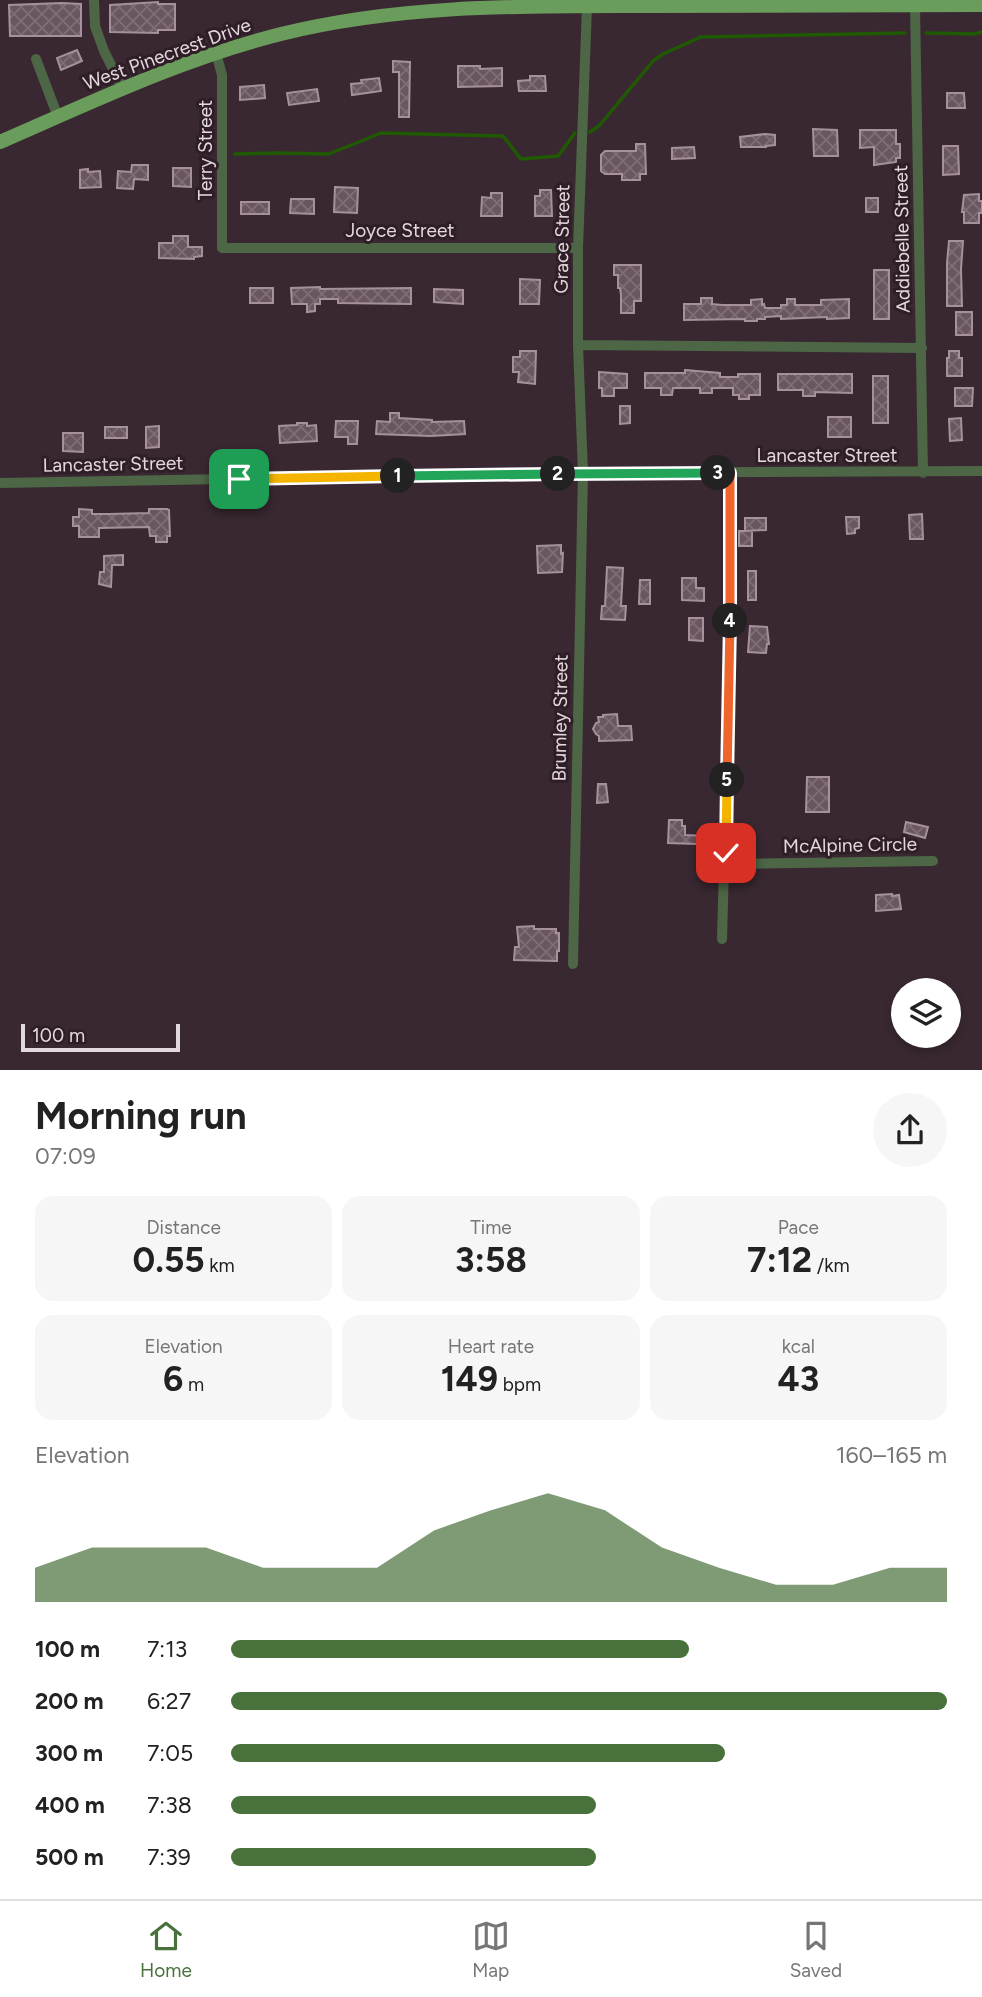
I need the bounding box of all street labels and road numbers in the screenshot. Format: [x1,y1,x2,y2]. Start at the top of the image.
street label: West Pinecrest Drive [80,13,254,95]
street label: Terry Street [194,100,217,200]
street label: Addiebelle Street [889,165,915,313]
street label: Grace Street [550,184,574,294]
street label: Joyce Street [346,219,454,242]
street label: Lancaster Street [757,444,897,467]
street label: Lancaster Street [42,451,184,477]
street label: Brumley Street [547,654,573,782]
street label: McAlpine Circle [783,832,917,858]

